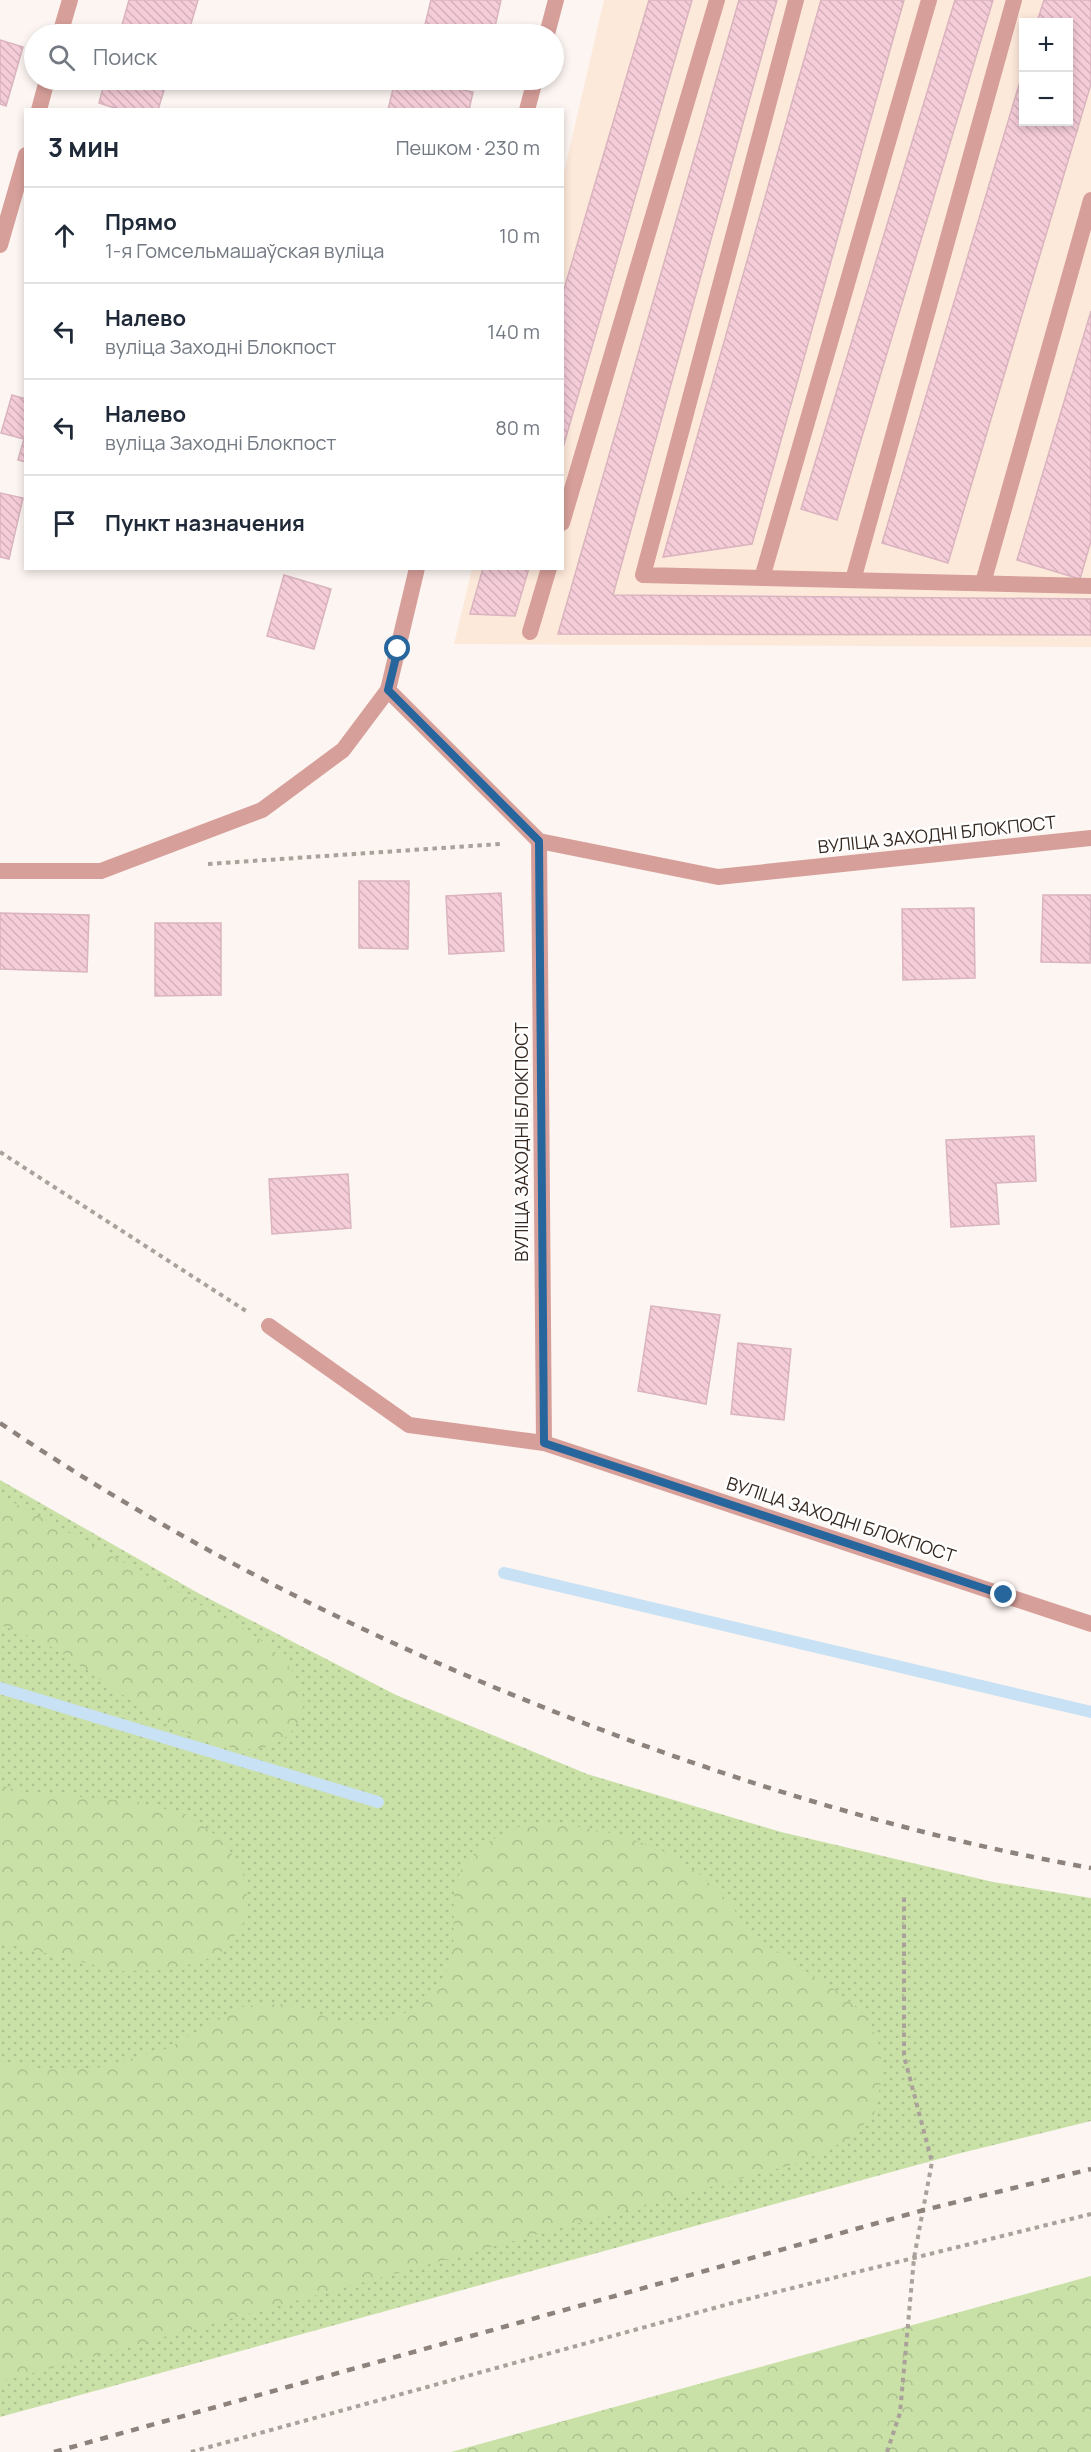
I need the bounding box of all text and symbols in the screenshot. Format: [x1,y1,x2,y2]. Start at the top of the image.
map controls [1019,18,1073,126]
button: + [1019,18,1073,72]
search box [24,24,564,90]
icon: search [45,41,78,74]
text: Поиск [93,42,157,72]
button: − [1019,72,1073,126]
text: 3 мин [48,129,119,165]
text: Пешком · 230 m [396,134,540,161]
text: Прямо [105,207,177,237]
icon: ahead [48,219,81,252]
text: 10 m [499,222,540,249]
text: 1-я Гомсельмашаўская вуліца [105,237,384,264]
text: Налево [105,303,186,333]
icon: left [48,315,81,348]
text: 140 m [487,318,540,345]
text: вуліца Заходні Блокпост [105,333,336,360]
text: Налево [105,399,186,429]
icon: left [48,411,81,444]
text: 80 m [495,414,540,441]
text: вуліца Заходні Блокпост [105,429,336,456]
icon: arrive [48,507,81,540]
text: Пункт назначения [105,508,305,538]
route start [384,635,410,661]
street label: ВУЛІЦА ЗАХОДНІ БЛОКПОСТ [816,810,1058,858]
street label: ВУЛІЦА ЗАХОДНІ БЛОКПОСТ [509,1022,533,1262]
street label: ВУЛІЦА ЗАХОДНІ БЛОКПОСТ [724,1471,959,1568]
route end [990,1581,1016,1607]

